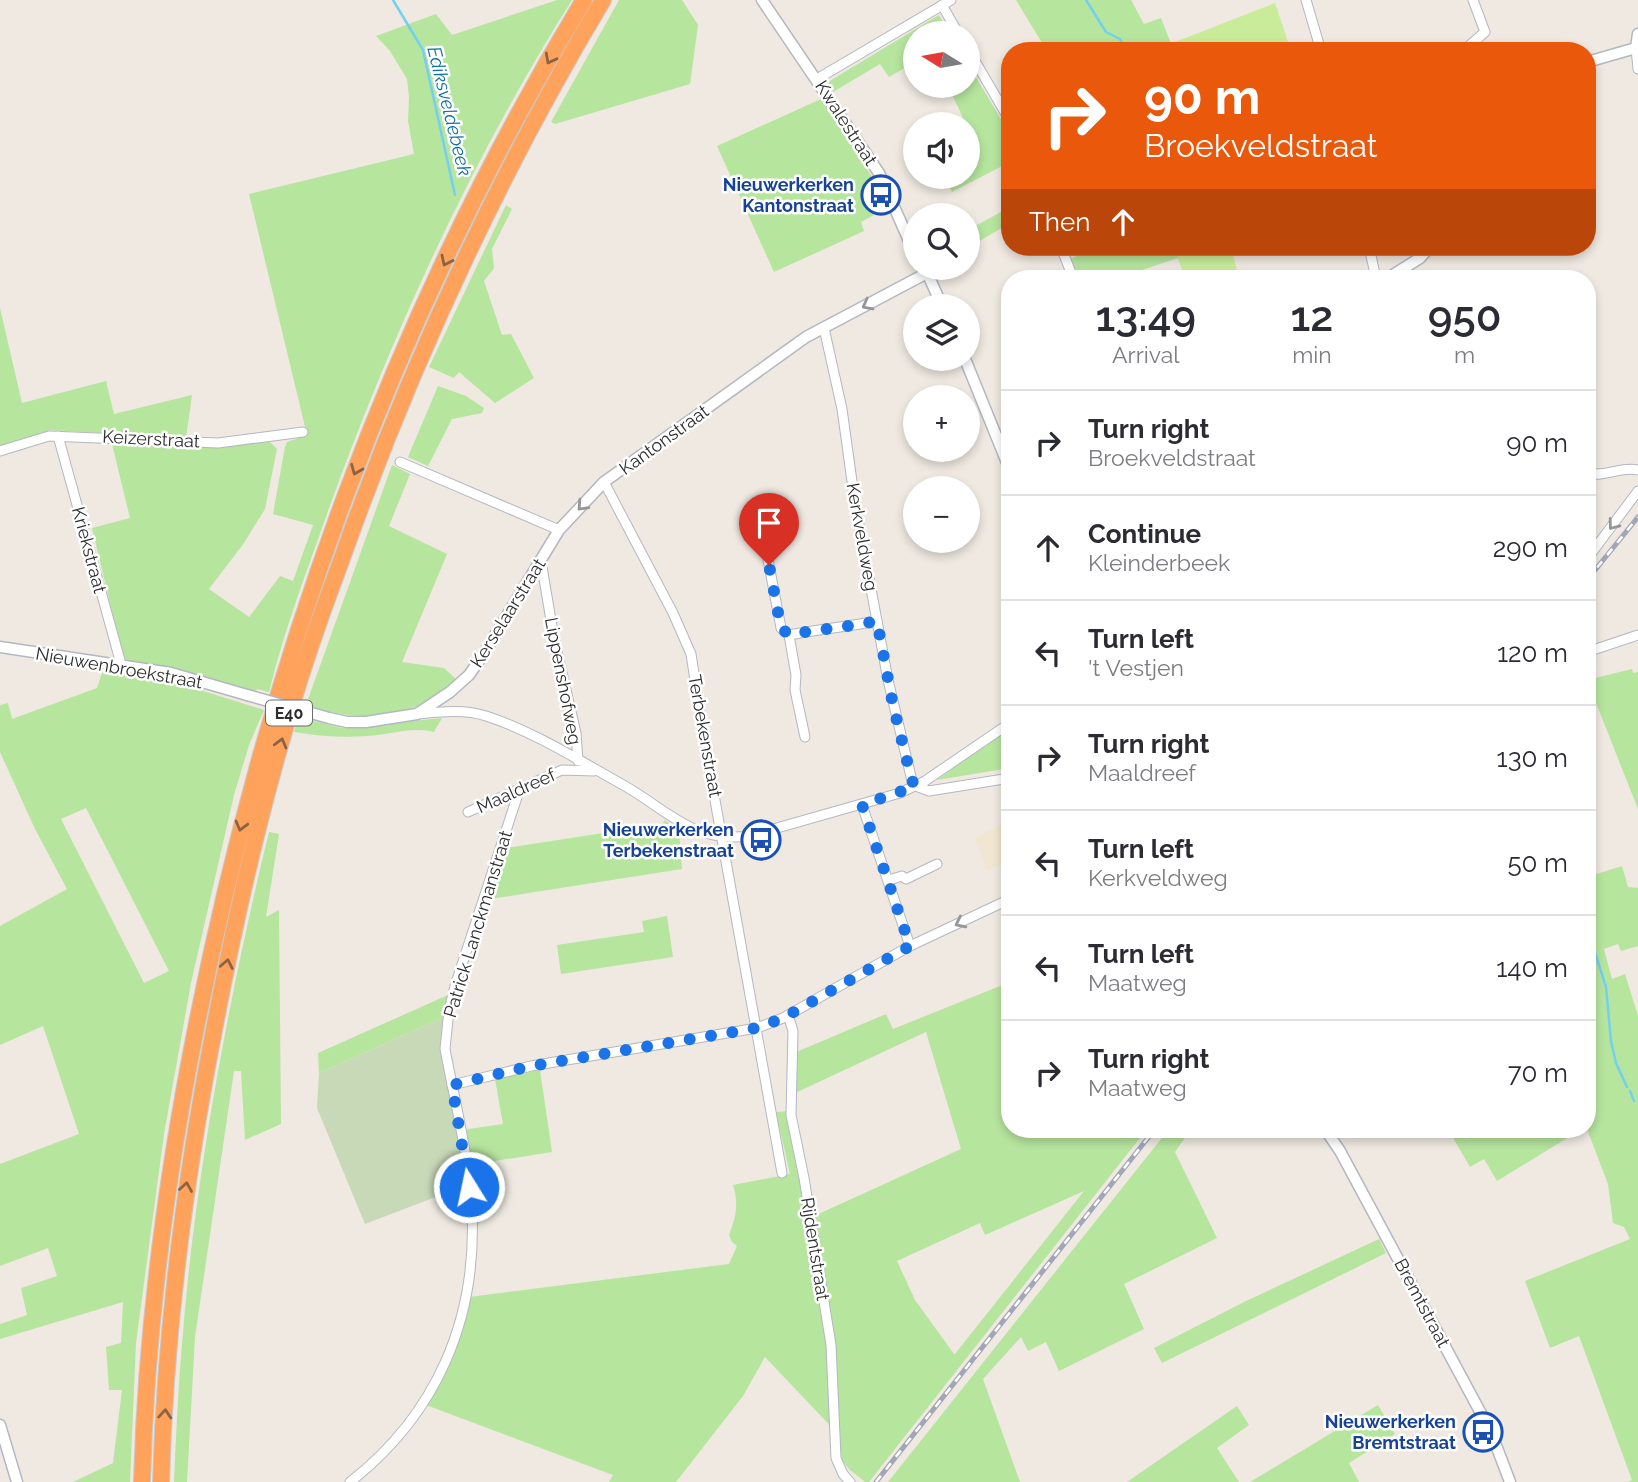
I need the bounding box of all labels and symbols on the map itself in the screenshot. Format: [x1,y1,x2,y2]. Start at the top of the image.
north arrow [903,21,980,98]
water label: Ediksveldebeek [423,44,477,178]
one-way arrow [544,51,558,64]
street label: Kwalestraat [811,76,882,169]
place label: Nieuwerkerken Kantonstraat [723,174,854,216]
bus stop icon: Nieuwerkerken Kantonstraat [860,174,902,216]
one-way arrow [440,254,454,266]
one-way arrow [861,297,874,310]
street label: Kantonstraat [615,400,713,479]
street label: Keizerstraat [102,425,200,452]
one-way arrow [351,463,365,475]
street label: Kerkveldweg [843,481,882,593]
pin [739,493,799,565]
one-way arrow [577,498,590,511]
street label: Kriekstraat [68,504,111,595]
one-way arrow [1608,517,1621,530]
street label: Kerselaarstraat [466,554,549,671]
street label: Lippenshofweg [541,615,586,746]
street label: Nieuwenbroekstraat [34,642,204,693]
street label: Terbekenstraat [684,673,727,799]
road number: E40 [266,700,312,726]
one-way arrow [273,737,287,749]
street label: Maaldreef [473,763,560,817]
place label: Nieuwerkerken Terbekenstraat [603,819,734,861]
bus stop icon: Nieuwerkerken Terbekenstraat [740,819,782,861]
one-way arrow [234,820,249,832]
street label: Patrick Lanckmanstraat [439,828,516,1020]
one-way arrow [955,915,967,929]
one-way arrow [218,958,233,970]
position arrow [432,1150,506,1224]
one-way arrow [179,1182,194,1193]
street label: Rijdentstraat [797,1196,834,1302]
street label: Bremtstraat [1390,1255,1455,1351]
one-way arrow [157,1408,172,1419]
place label: Nieuwerkerken Bremtstraat [1325,1411,1456,1453]
bus stop icon: Nieuwerkerken Bremtstraat [1462,1411,1504,1453]

